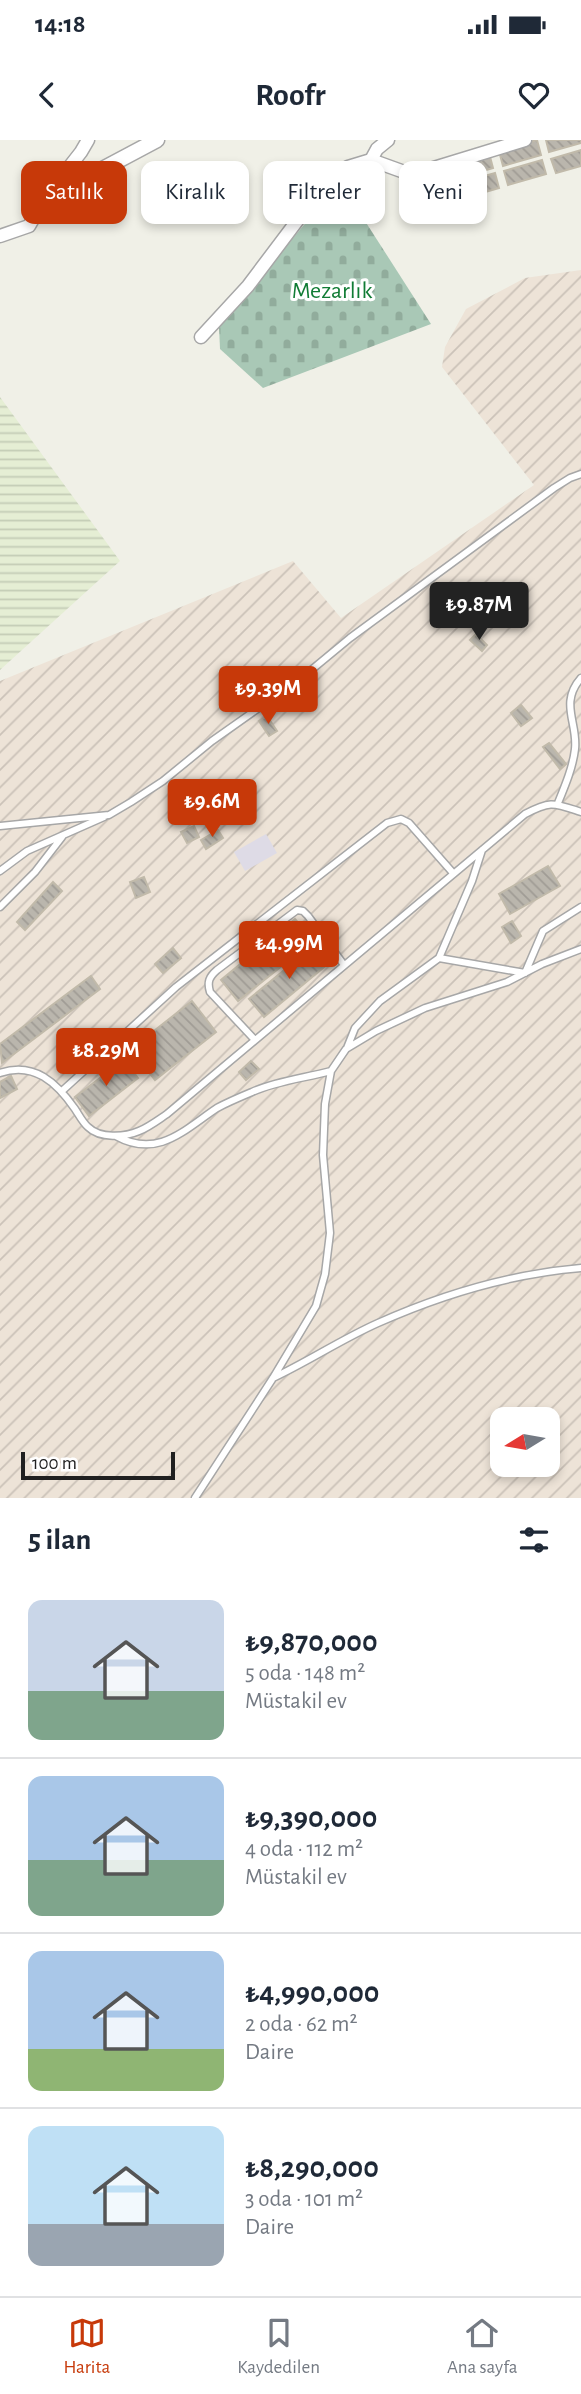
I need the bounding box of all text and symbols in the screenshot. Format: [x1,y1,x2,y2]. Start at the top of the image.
text: 14:18 [35,11,86,37]
icon: back [28,76,66,114]
icon: heart [515,76,553,114]
text: Roofr [255,79,326,111]
chip: Satılık [21,161,127,224]
chip: Kiralık [141,161,249,224]
chip: Filtreler [263,161,385,224]
chip: Yeni [399,161,487,224]
park label: Mezarlık [292,279,372,303]
pin: ₺9.87M [422,582,536,642]
text: ₺9.87M [446,593,512,616]
pin: ₺9.39M [211,666,325,726]
text: ₺9.39M [235,677,301,700]
pin: ₺9.6M [163,780,261,839]
text: ₺9.6M [184,790,240,813]
pin: ₺4.99M [232,922,346,981]
text: ₺4.99M [255,932,323,955]
pin: ₺8.29M [49,1028,163,1088]
text: ₺8.29M [72,1039,140,1062]
north arrow [490,1407,560,1477]
map controls [490,1407,560,1477]
scale bar [21,1449,175,1481]
text: 100 m [32,1454,77,1473]
icon: filters [515,1521,553,1559]
text: 5 ilan [28,1525,91,1555]
text: ₺9,870,000 [245,1627,378,1657]
icon: home [84,1628,168,1712]
text: 5 oda · 148 m² [245,1662,365,1685]
text: Müstakil ev [245,1690,347,1713]
text: ₺9,390,000 [245,1803,377,1833]
icon: home [84,1804,168,1888]
text: 4 oda · 112 m² [245,1838,363,1861]
text: Müstakil ev [245,1866,347,1889]
text: ₺4,990,000 [245,1978,379,2008]
icon: home [84,1979,168,2063]
text: 2 oda · 62 m² [245,2013,357,2036]
text: Daire [245,2041,294,2064]
text: ₺8,290,000 [245,2153,379,2183]
icon: home [84,2154,168,2238]
text: 3 oda · 101 m² [245,2188,363,2211]
text: Daire [245,2216,294,2239]
tab: Harita [63,2314,110,2379]
tab: Kaydedilen [237,2314,320,2379]
tab: Ana sayfa [447,2314,518,2379]

